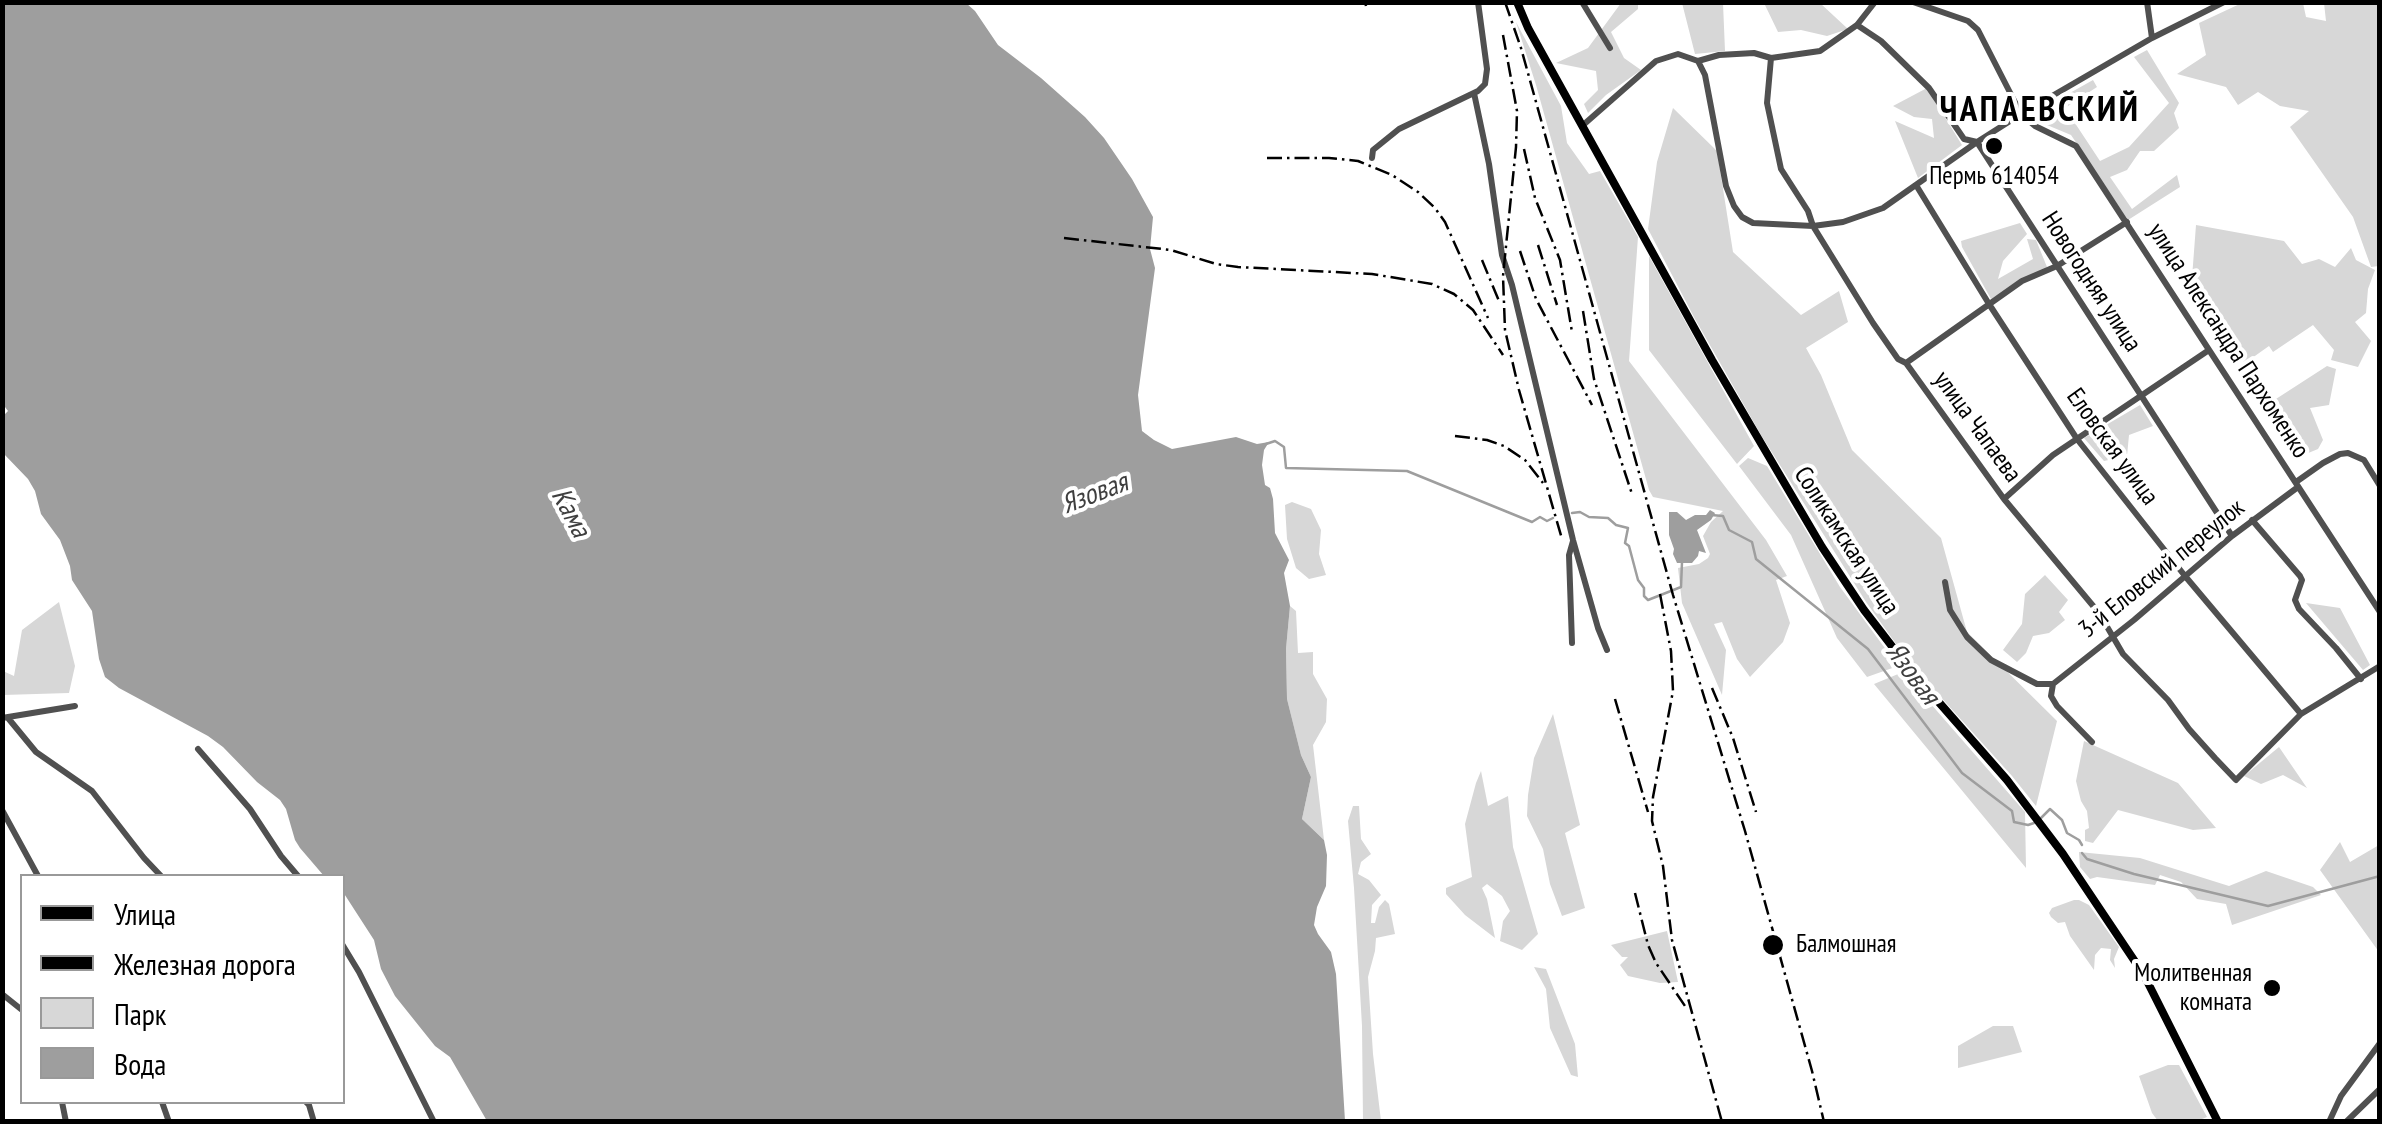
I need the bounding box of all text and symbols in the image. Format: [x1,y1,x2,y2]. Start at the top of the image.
district label: ЧАПАЕВСКИЙ [1940,90,2140,132]
marker: Пермь 614054 [1983,135,2005,157]
place label: Пермь 614054 [1929,162,2059,192]
street label: Новогодняя улица [2035,206,2147,358]
street label: улица Александра Пархоменко [2141,218,2315,464]
street label: улица Чапаева [1927,366,2027,488]
street label: Еловская улица [2060,383,2164,511]
street label: Соликамская улица [1787,461,1905,621]
water label: Язовая [1057,466,1133,522]
water label: Кама [543,483,597,543]
street label: 3-й Еловский переулок [2073,493,2251,645]
water label: Язовая [1878,637,1946,711]
legend [20,874,345,1104]
text: Улица [114,894,176,933]
place label: Балмошная [1796,930,1897,960]
marker: Балмошная [1760,932,1786,958]
text: Железная дорога [114,944,296,983]
place label: Молитвенная комната [2134,959,2252,1018]
marker: Молитвенная комната [2261,977,2283,999]
text: Парк [114,994,166,1033]
text: Вода [114,1044,166,1083]

